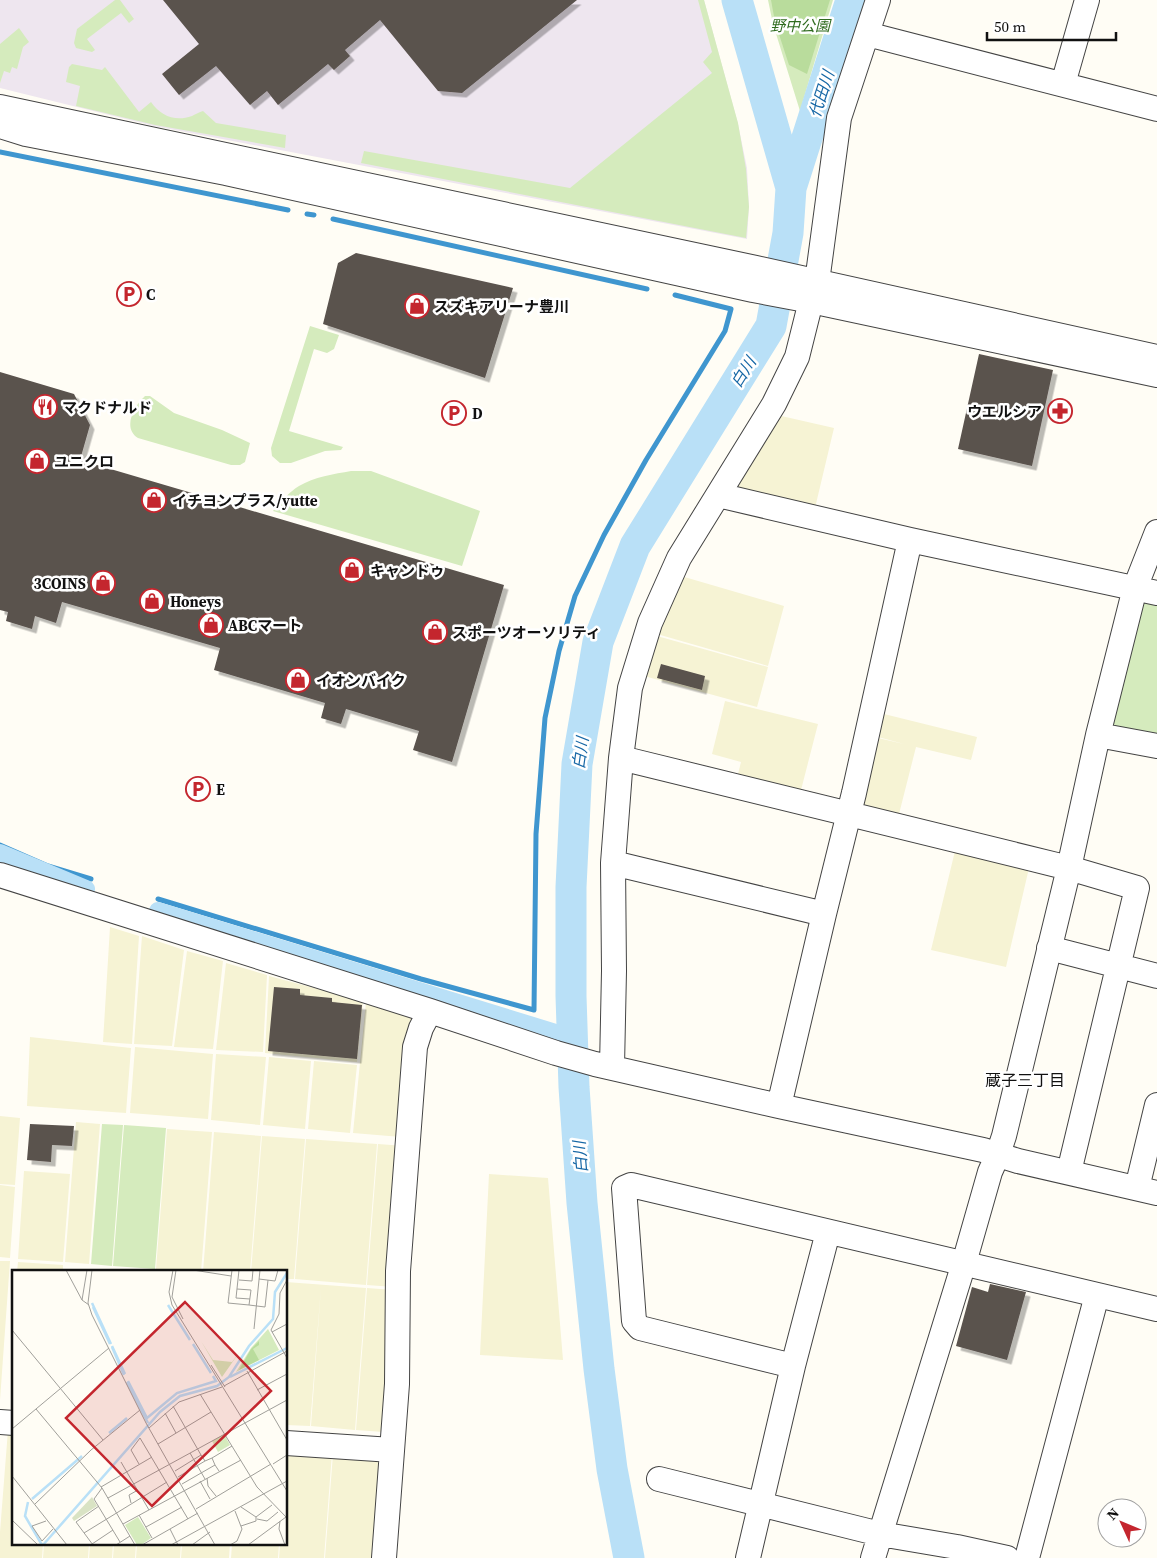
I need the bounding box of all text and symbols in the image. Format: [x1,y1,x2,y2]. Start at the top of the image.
scale bar [987,10,1116,42]
park label: 野中公園 [770,15,832,36]
text: 50 m [994,16,1026,37]
water label: 代田川 [803,66,839,120]
parking icon: C [116,281,142,307]
place label: C [146,284,155,305]
shop icon: スズキアリーナ豊川 [404,293,430,319]
place label: スズキアリーナ豊川 [434,296,569,317]
water label: 白川 [725,351,762,391]
restaurant icon: マクドナルド [32,394,58,420]
place label: マクドナルド [62,397,152,418]
pharmacy icon: ウエルシア [1047,398,1073,424]
parking icon: D [441,400,467,426]
place label: ウエルシア [967,401,1042,422]
place label: D [472,403,483,424]
shop icon: ユニクロ [24,448,50,474]
place label: ユニクロ [54,451,114,472]
shop icon: イチヨンプラス/yutte [141,487,167,513]
place label: イチヨンプラス/yutte [172,490,318,511]
shop icon: キャンドゥ [339,557,365,583]
place label: キャンドゥ [370,560,445,581]
shop icon: 3COINS [90,570,116,596]
place label: 3COINS [34,573,86,594]
shop icon: Honeys [139,588,165,614]
place label: Honeys [170,591,221,612]
shop icon: ABCマート [198,612,224,638]
place label: ABCマート [228,615,302,636]
shop icon: スポーツオーソリティ [422,619,448,645]
place label: スポーツオーソリティ [452,622,601,643]
shop icon: イオンバイク [285,667,311,693]
place label: イオンバイク [316,670,406,691]
water label: 白川 [567,734,593,770]
parking icon: E [185,776,211,802]
place label: E [216,779,225,800]
district label: 蔵子三丁目 [985,1069,1065,1091]
water label: 白川 [567,1138,592,1174]
inset map [12,1270,288,1546]
north arrow [1097,1498,1147,1548]
text: N [1102,1503,1123,1525]

